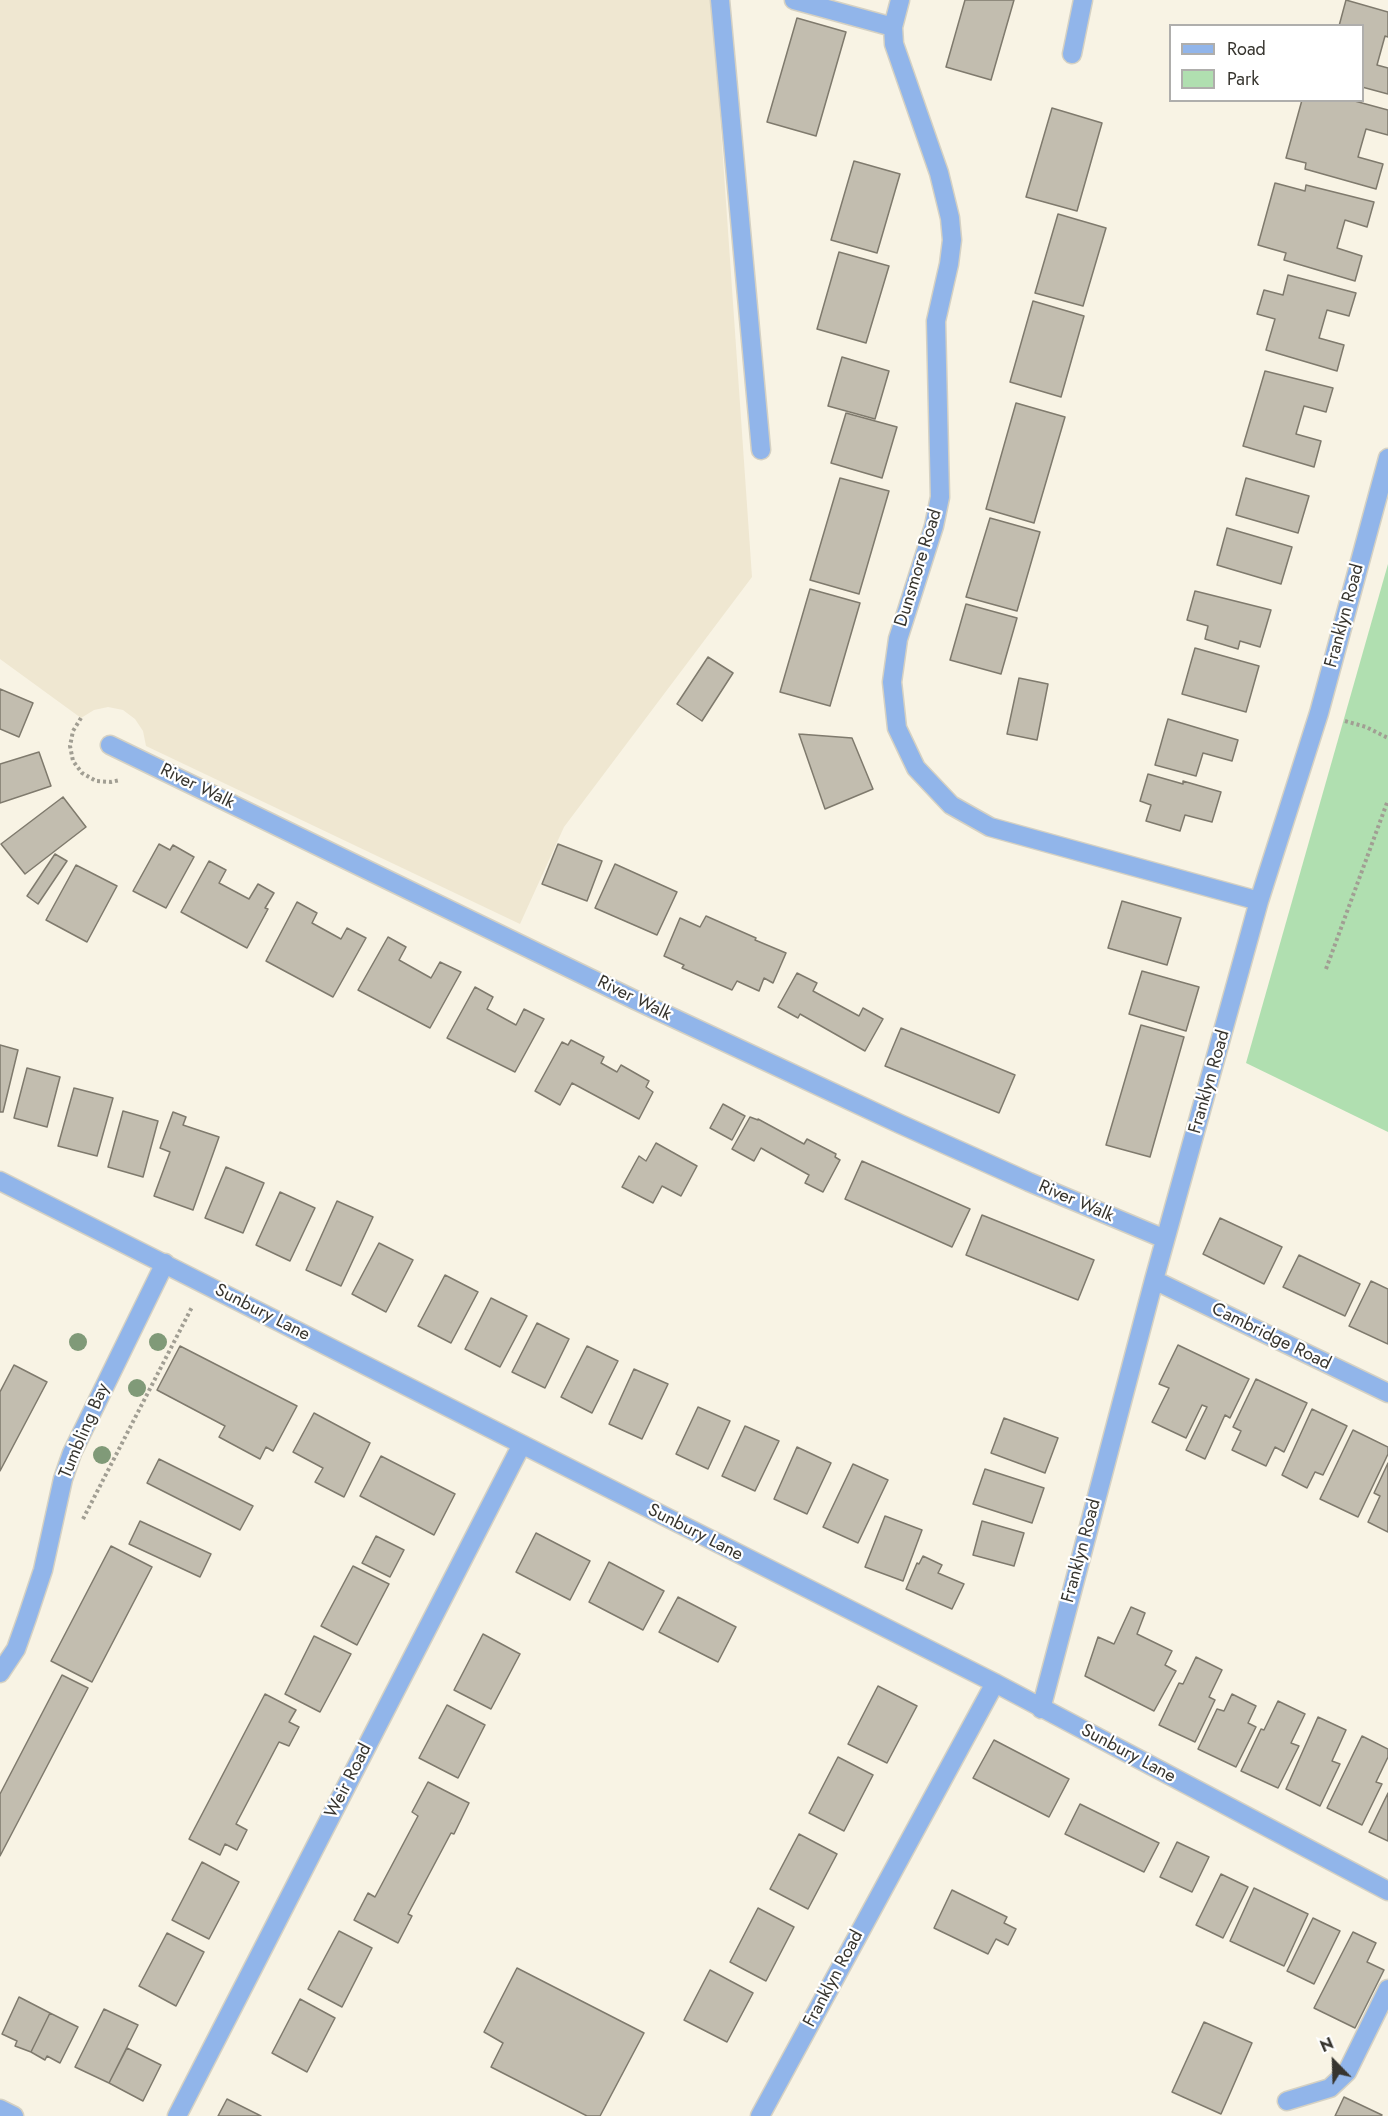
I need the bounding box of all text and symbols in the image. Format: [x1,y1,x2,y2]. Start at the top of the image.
legend [1169,24,1364,102]
text: Road [1227,36,1266,62]
text: Park [1227,66,1259,92]
street label: Dunsmore Road [891,507,947,629]
street label: Franklyn Road [1321,562,1369,670]
street label: River Walk [156,760,238,814]
street label: River Walk [593,972,675,1026]
street label: Franklyn Road [1185,1028,1235,1136]
street label: River Walk [1035,1176,1117,1228]
street label: Sunbury Lane [211,1280,313,1346]
street label: Cambridge Road [1208,1299,1334,1375]
street label: Tumbling Bay [55,1380,115,1482]
street label: Franklyn Road [1058,1497,1106,1605]
street label: Sunbury Lane [644,1500,746,1566]
street label: Sunbury Lane [1077,1720,1179,1788]
street label: Weir Road [321,1740,377,1822]
street label: Franklyn Road [799,1927,869,2031]
north arrow [1304,2032,1364,2092]
text: N [1316,2032,1337,2058]

